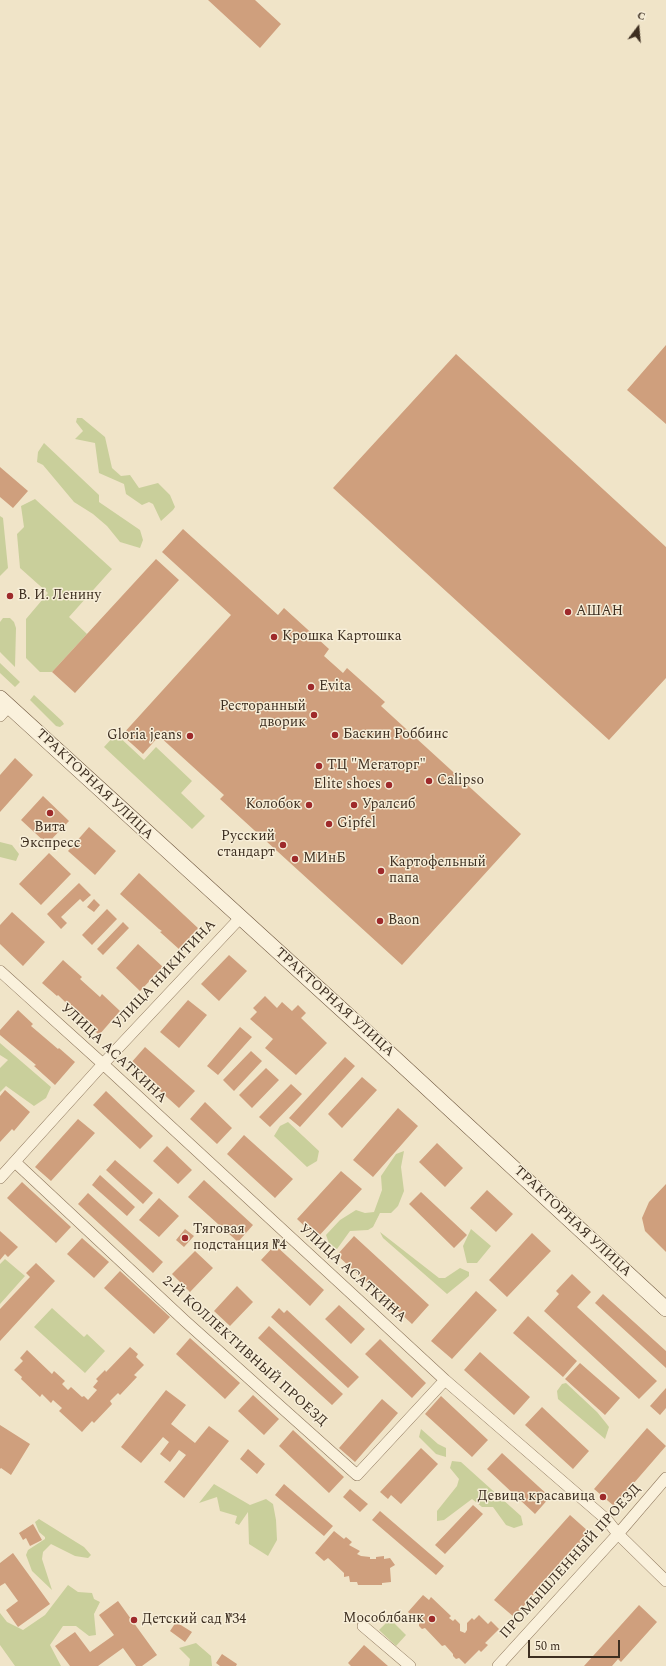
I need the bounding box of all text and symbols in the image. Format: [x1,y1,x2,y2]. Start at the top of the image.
text: С [635,7,648,25]
north arrow [618,8,658,48]
place label: В. И. Ленину [18,588,101,604]
marker: В. И. Ленину [5,591,15,601]
place label: АШАН [576,604,623,620]
marker: АШАН [563,607,573,617]
place label: Крошка Картошка [282,629,402,645]
marker: Крошка Картошка [269,632,279,642]
place label: Evita [319,679,351,695]
marker: Evita [306,682,316,692]
place label: Ресторанный дворик [220,699,306,732]
marker: Ресторанный дворик [309,710,319,720]
street label: ТРАКТОРНАЯ УЛИЦА [32,726,156,844]
place label: Баскин Роббинс [343,727,449,743]
place label: Gloria jeans [107,728,182,744]
marker: Баскин Роббинс [330,730,340,740]
marker: Gloria jeans [185,731,195,741]
place label: ТЦ "Мегаторг" [327,758,426,774]
marker: ТЦ "Мегаторг" [314,761,324,771]
place label: Calipso [437,773,484,789]
marker: Calipso [424,776,434,786]
place label: Elite shoes [313,777,381,793]
marker: Elite shoes [384,780,394,790]
place label: Колобок [246,797,301,813]
place label: Уралсиб [362,797,416,813]
marker: Колобок [304,800,314,810]
marker: Уралсиб [349,800,359,810]
marker: Вита Экспресс [45,808,55,818]
place label: Gipfel [337,816,376,832]
marker: Gipfel [324,819,334,829]
place label: Вита Экспресс [20,820,80,852]
place label: Русский стандарт [217,829,275,862]
marker: Русский стандарт [278,840,288,850]
place label: МИнБ [303,851,346,867]
marker: МИнБ [290,854,300,864]
place label: Картофельный папа [389,855,486,888]
marker: Картофельный папа [376,866,386,876]
place label: Baon [388,913,420,929]
marker: Baon [375,916,385,926]
street label: УЛИЦА НИКИТИНА [110,917,220,1033]
street label: ТРАКТОРНАЯ УЛИЦА [271,945,397,1061]
street label: УЛИЦА АСАТКИНА [56,1000,170,1108]
street label: ТРАКТОРНАЯ УЛИЦА [510,1163,634,1281]
street label: УЛИЦА АСАТКИНА [295,1221,409,1327]
place label: Тяговая подстанция №4 [193,1222,287,1254]
marker: Тяговая подстанция №4 [180,1233,190,1243]
street label: 2-Й КОЛЛЕКТИВНЫЙ ПРОЕЗД [158,1273,330,1431]
street label: ПРОМЫШЛЕННЫЙ ПРОЕЗД [497,1481,645,1643]
place label: Девица красавица [477,1489,595,1505]
marker: Девица красавица [598,1492,608,1502]
place label: Мособлбанк [343,1611,424,1627]
place label: Детский сад №34 [142,1612,246,1628]
marker: Мособлбанк [427,1614,437,1624]
marker: Детский сад №34 [129,1615,139,1625]
scale bar [530,1632,622,1658]
text: 50 m [535,1637,560,1656]

